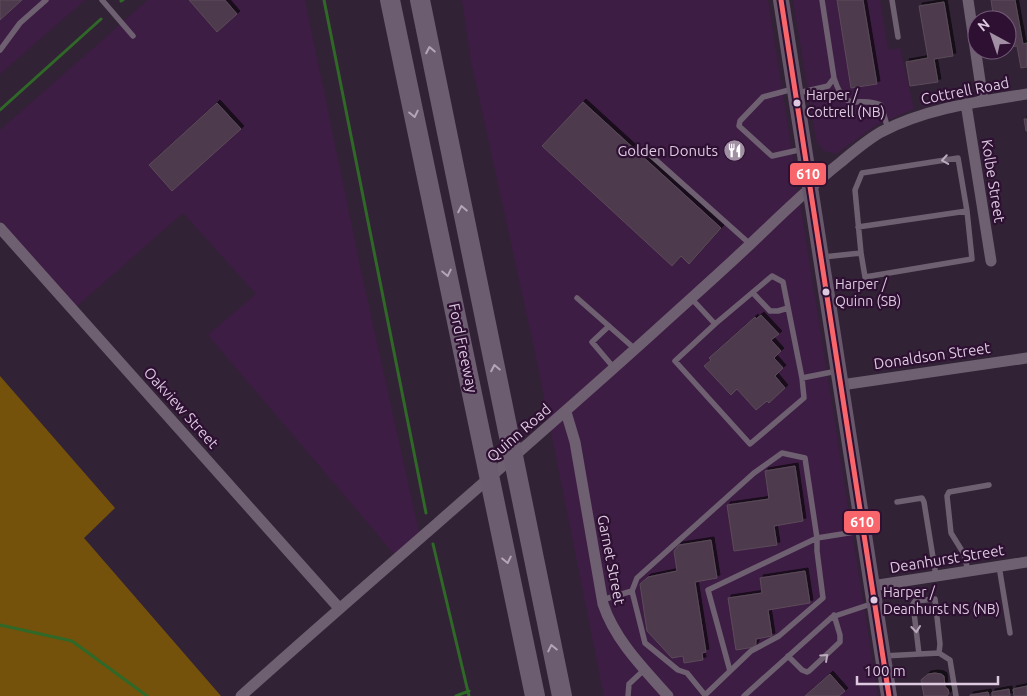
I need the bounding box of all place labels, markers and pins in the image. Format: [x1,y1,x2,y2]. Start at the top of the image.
place label: Harper / Cottrell (NB) [806,87,885,120]
marker: Harper / Cottrell (NB) [792,98,802,108]
restaurant icon: Golden Donuts [722,139,746,163]
place label: Golden Donuts [617,142,718,159]
place label: Harper / Quinn (SB) [835,276,901,309]
marker: Harper / Quinn (SB) [821,287,831,297]
place label: Harper / Deanhurst NS (NB) [883,584,1000,617]
marker: Harper / Deanhurst NS (NB) [869,595,879,605]

